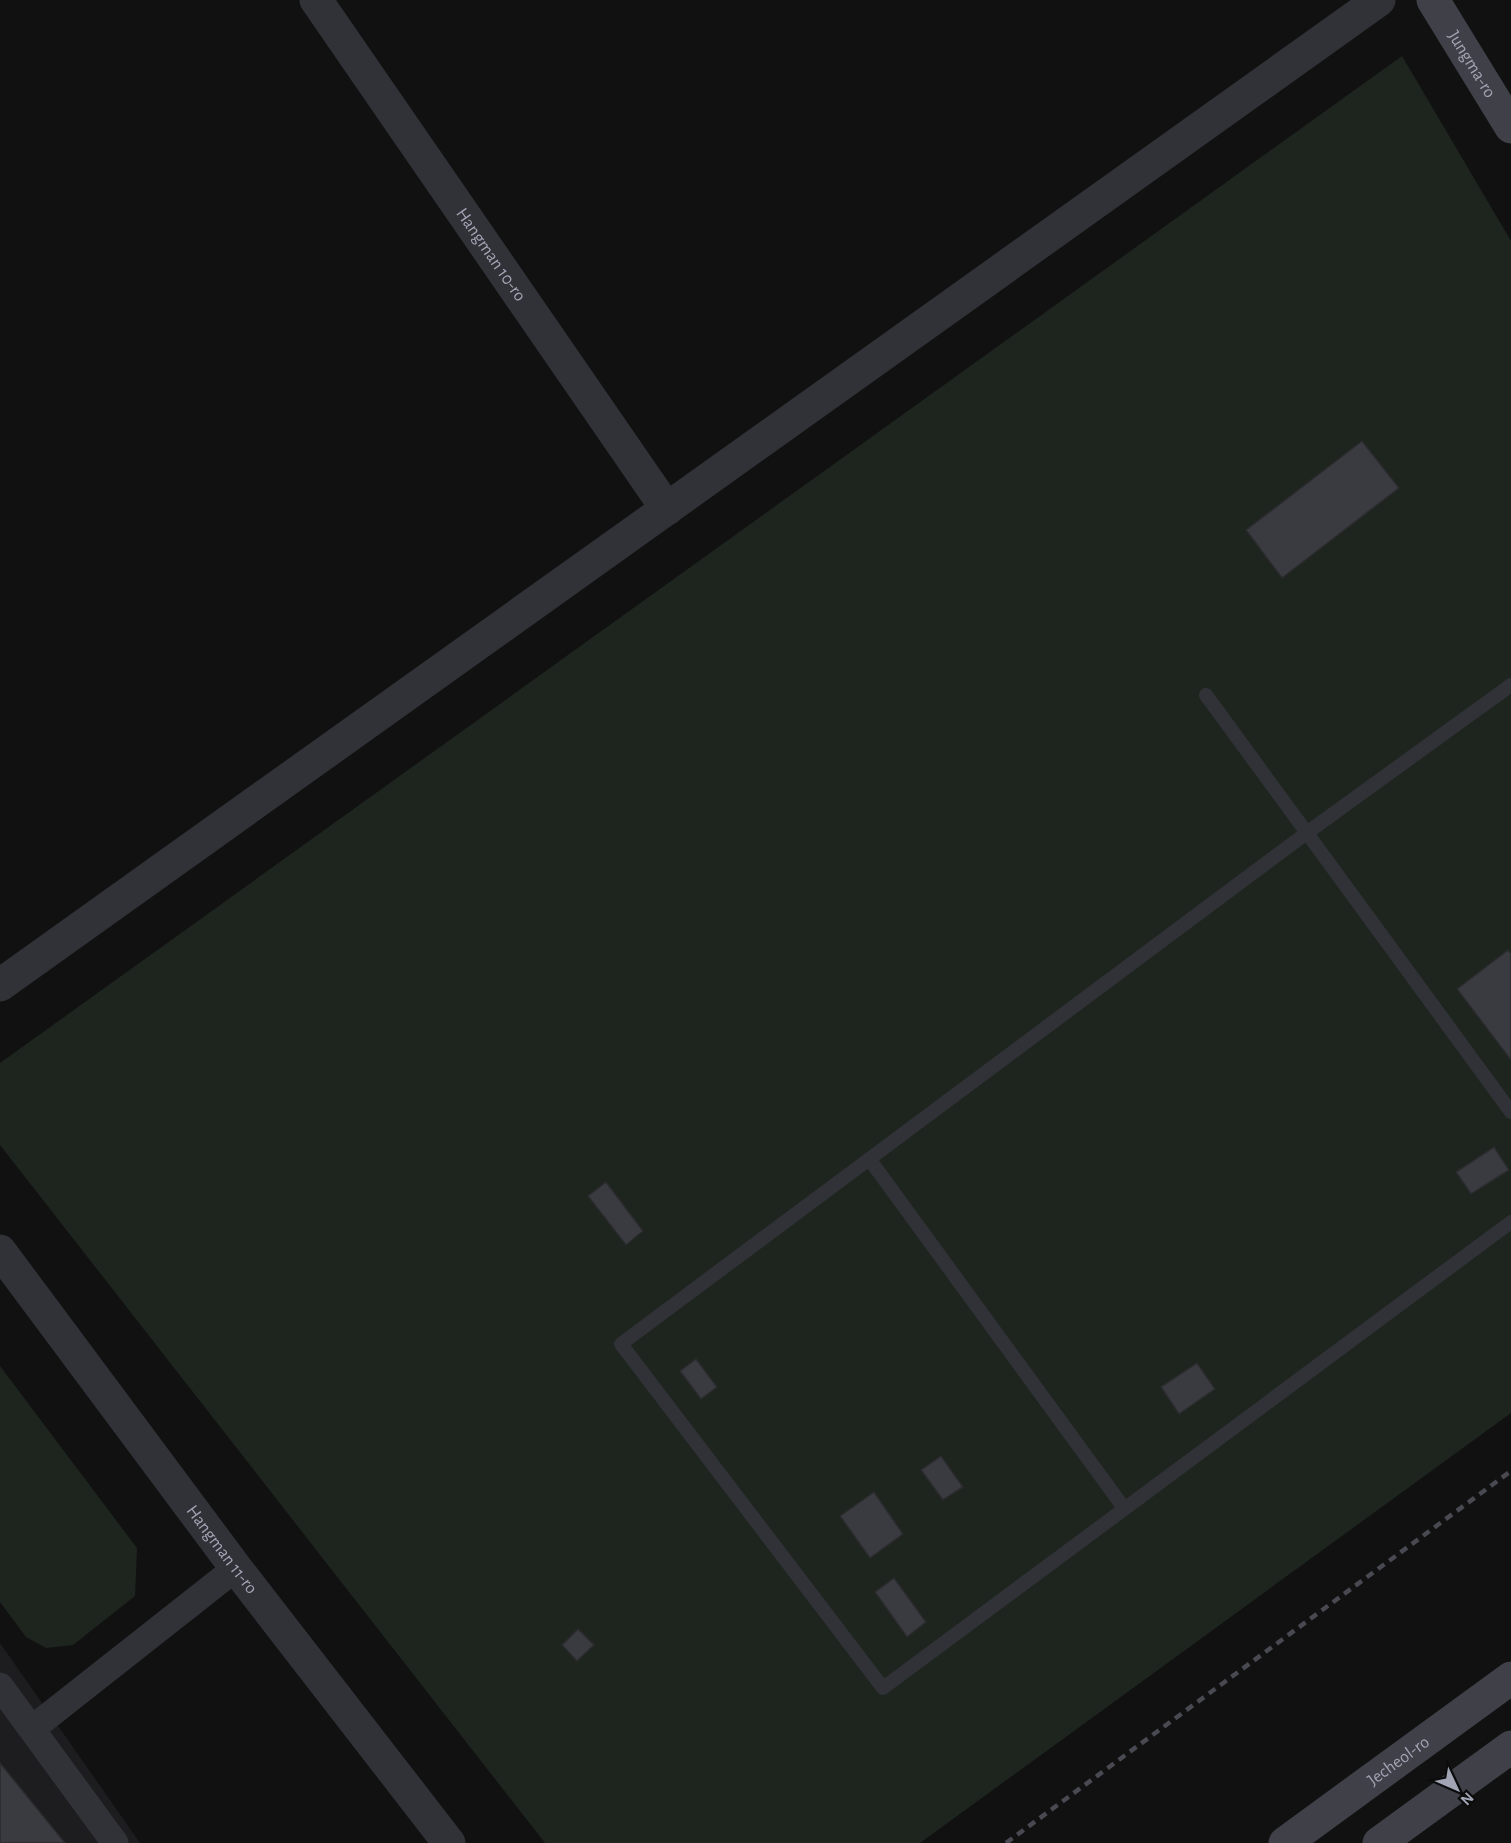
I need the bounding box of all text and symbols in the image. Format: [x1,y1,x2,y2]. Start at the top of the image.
street label: Jungma-ro [1444,28,1499,101]
street label: Hangman 10-ro [452,205,529,305]
street label: Hangman 11-ro [183,1502,261,1598]
street label: Jecheol-ro [1364,1733,1433,1790]
north arrow [1427,1759,1487,1819]
text: N [1457,1789,1477,1808]

